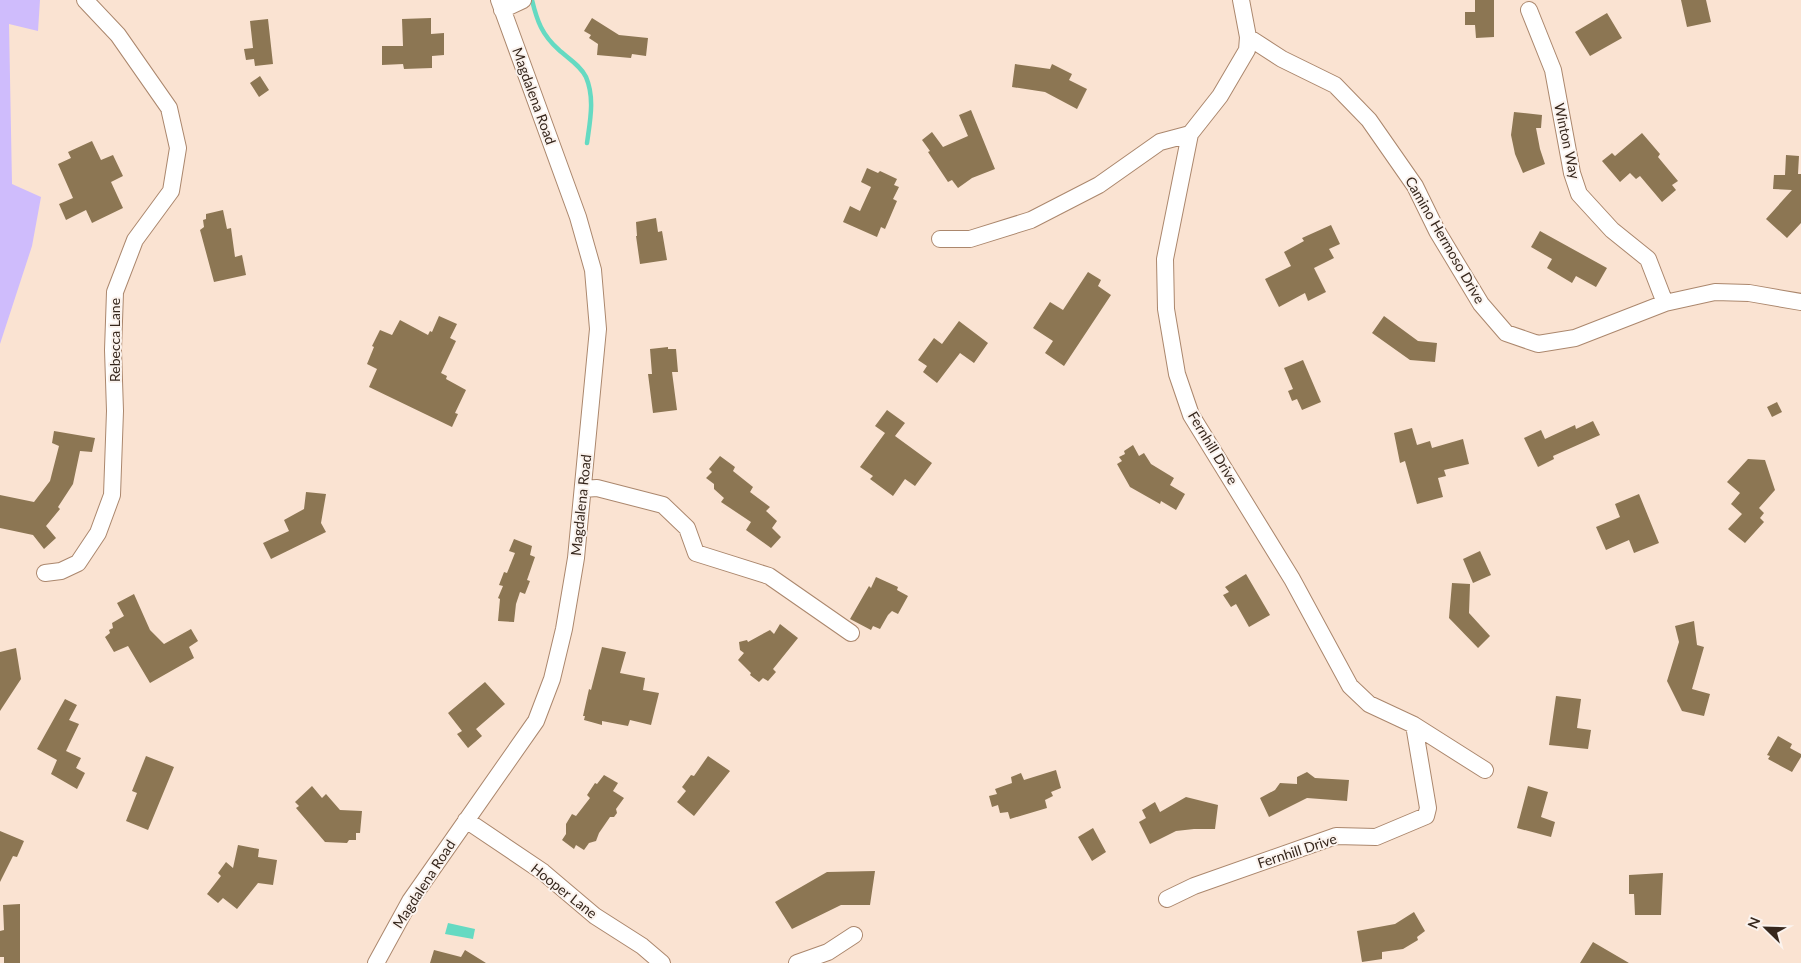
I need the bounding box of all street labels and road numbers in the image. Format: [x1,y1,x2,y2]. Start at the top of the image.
street label: Magdalena Road [509,45,560,147]
street label: Winton Way [1551,101,1584,181]
street label: Camino Hermoso Drive [1402,173,1489,306]
street label: Rebecca Lane [106,298,123,382]
street label: Fernhill Drive [1185,408,1242,487]
street label: Magdalena Road [567,453,594,556]
street label: Fernhill Drive [1255,830,1339,871]
street label: Magdalena Road [389,836,458,931]
street label: Hooper Lane [528,859,601,922]

